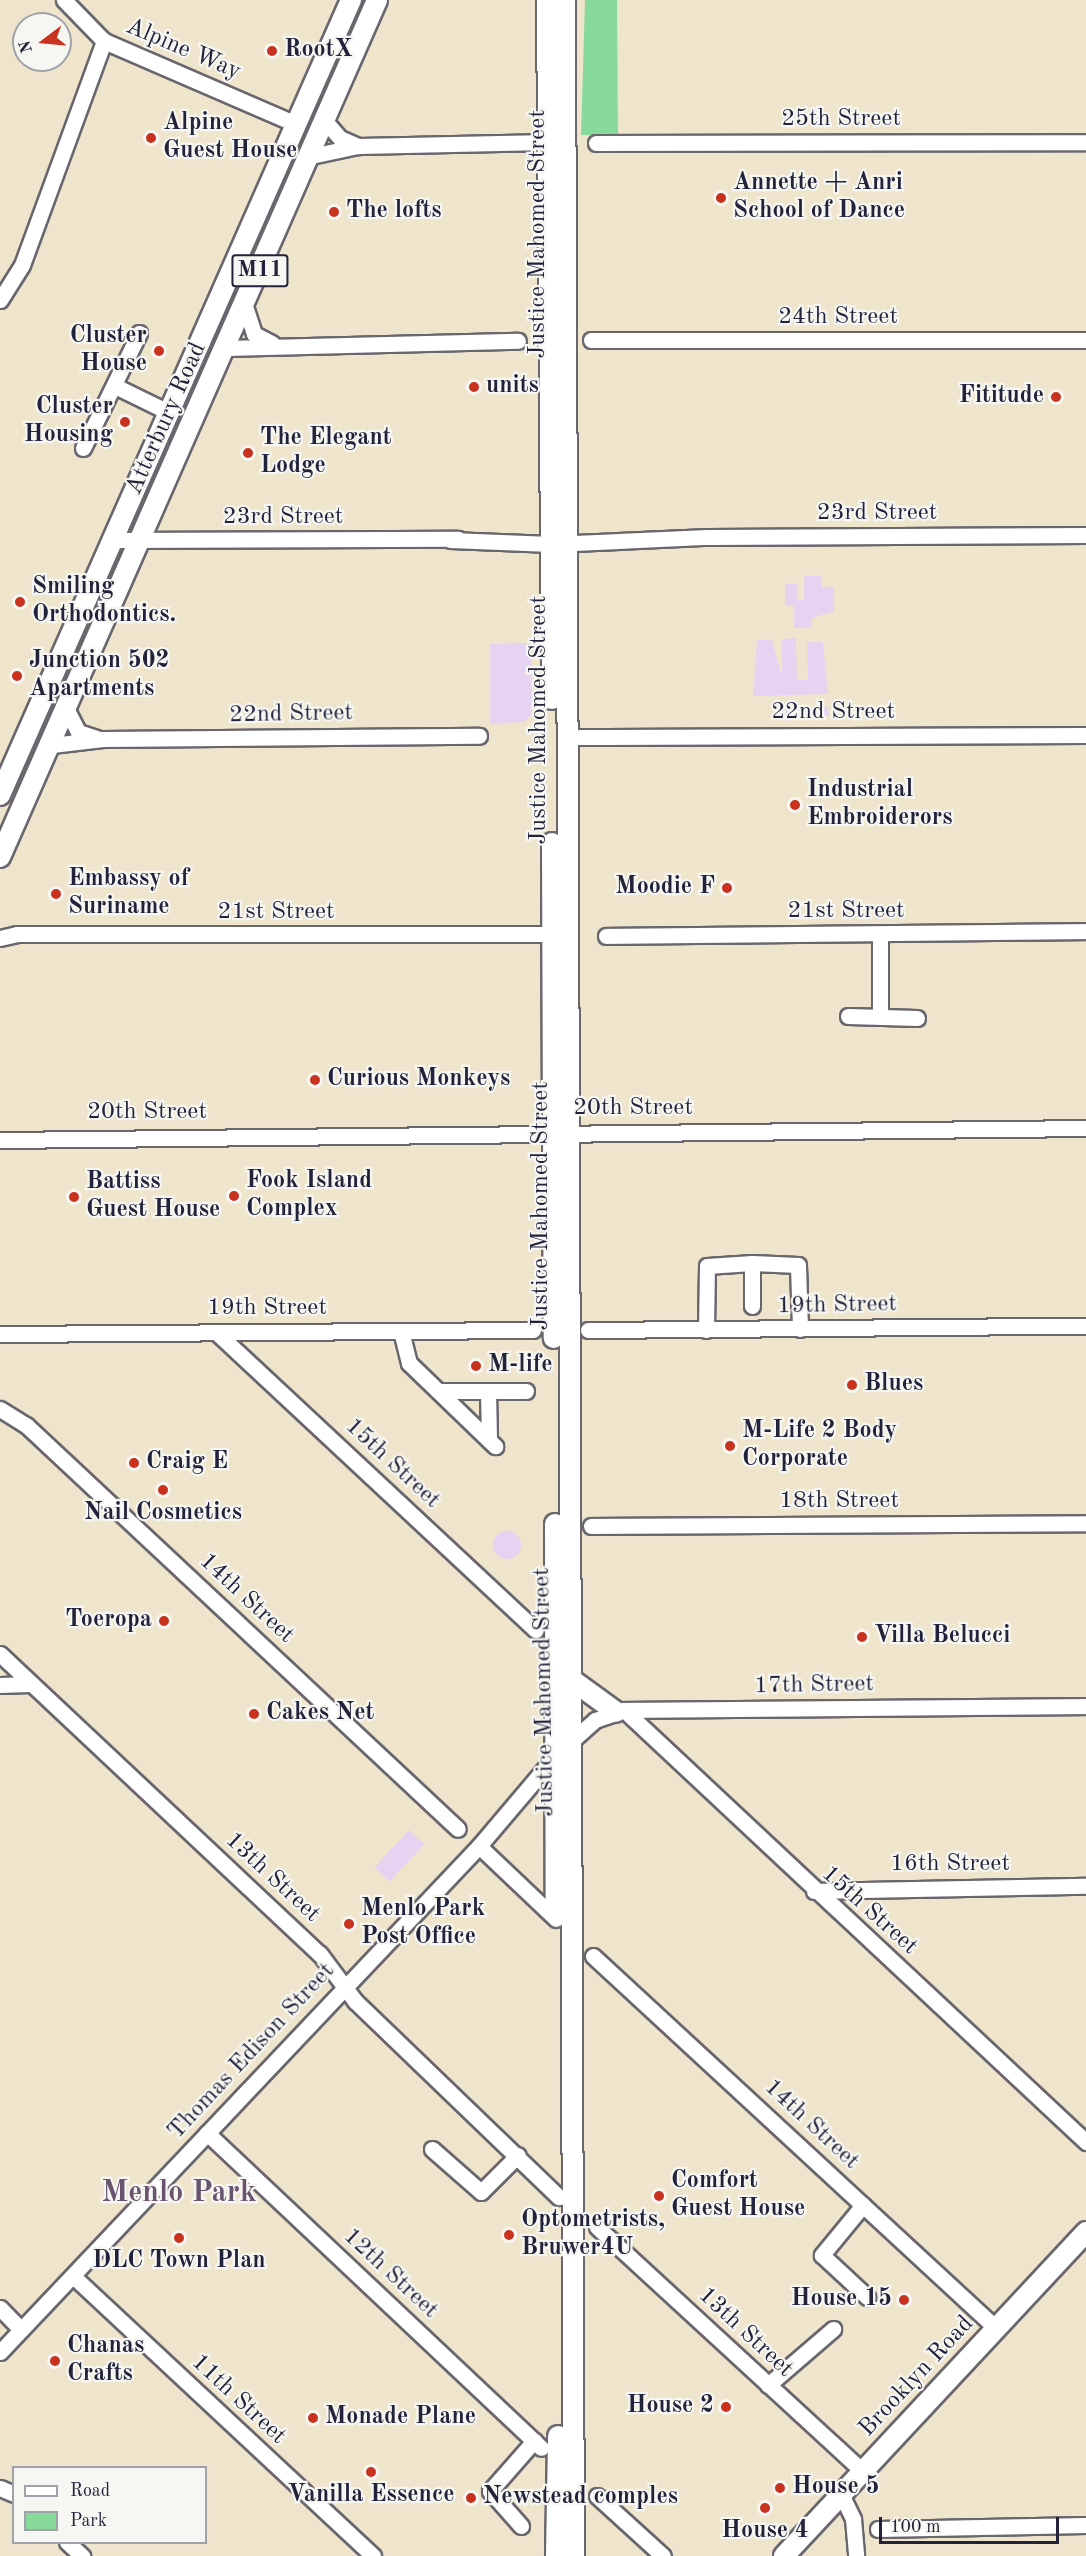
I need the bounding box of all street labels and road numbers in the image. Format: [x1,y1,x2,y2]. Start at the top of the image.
street label: Alpine Way [121,13,245,87]
street label: 25th Street [781,106,901,134]
street label: Justice Mahomed Street [525,109,553,359]
road number: M11 [230,252,290,290]
street label: 24th Street [778,304,898,332]
street label: Atterbury Road [121,338,213,500]
street label: 23rd Street [817,500,937,528]
street label: 23rd Street [223,504,343,532]
street label: Justice Mahomed Street [526,595,554,845]
street label: 22nd Street [771,699,895,727]
street label: 22nd Street [229,700,353,730]
street label: 21st Street [788,898,904,926]
street label: 21st Street [218,899,334,927]
street label: Justice Mahomed Street [528,1081,556,1331]
street label: 20th Street [573,1095,693,1123]
street label: 20th Street [87,1099,207,1127]
street label: 19th Street [777,1291,897,1321]
street label: 19th Street [207,1295,327,1323]
street label: 15th Street [338,1413,446,1515]
street label: 18th Street [779,1488,899,1516]
street label: 14th Street [192,1548,300,1650]
street label: Justice Mahomed Street [528,1567,562,1817]
street label: 17th Street [754,1671,874,1701]
street label: 13th Street [218,1827,326,1929]
street label: 16th Street [890,1851,1010,1879]
street label: 15th Street [815,1860,923,1962]
street label: Thomas Edison Street [163,1958,341,2146]
street label: 14th Street [757,2074,865,2176]
street label: 12th Street [336,2223,444,2325]
street label: 13th Street [691,2282,799,2384]
street label: Brooklyn Road [854,2310,980,2444]
street label: 11th Street [184,2349,292,2451]

